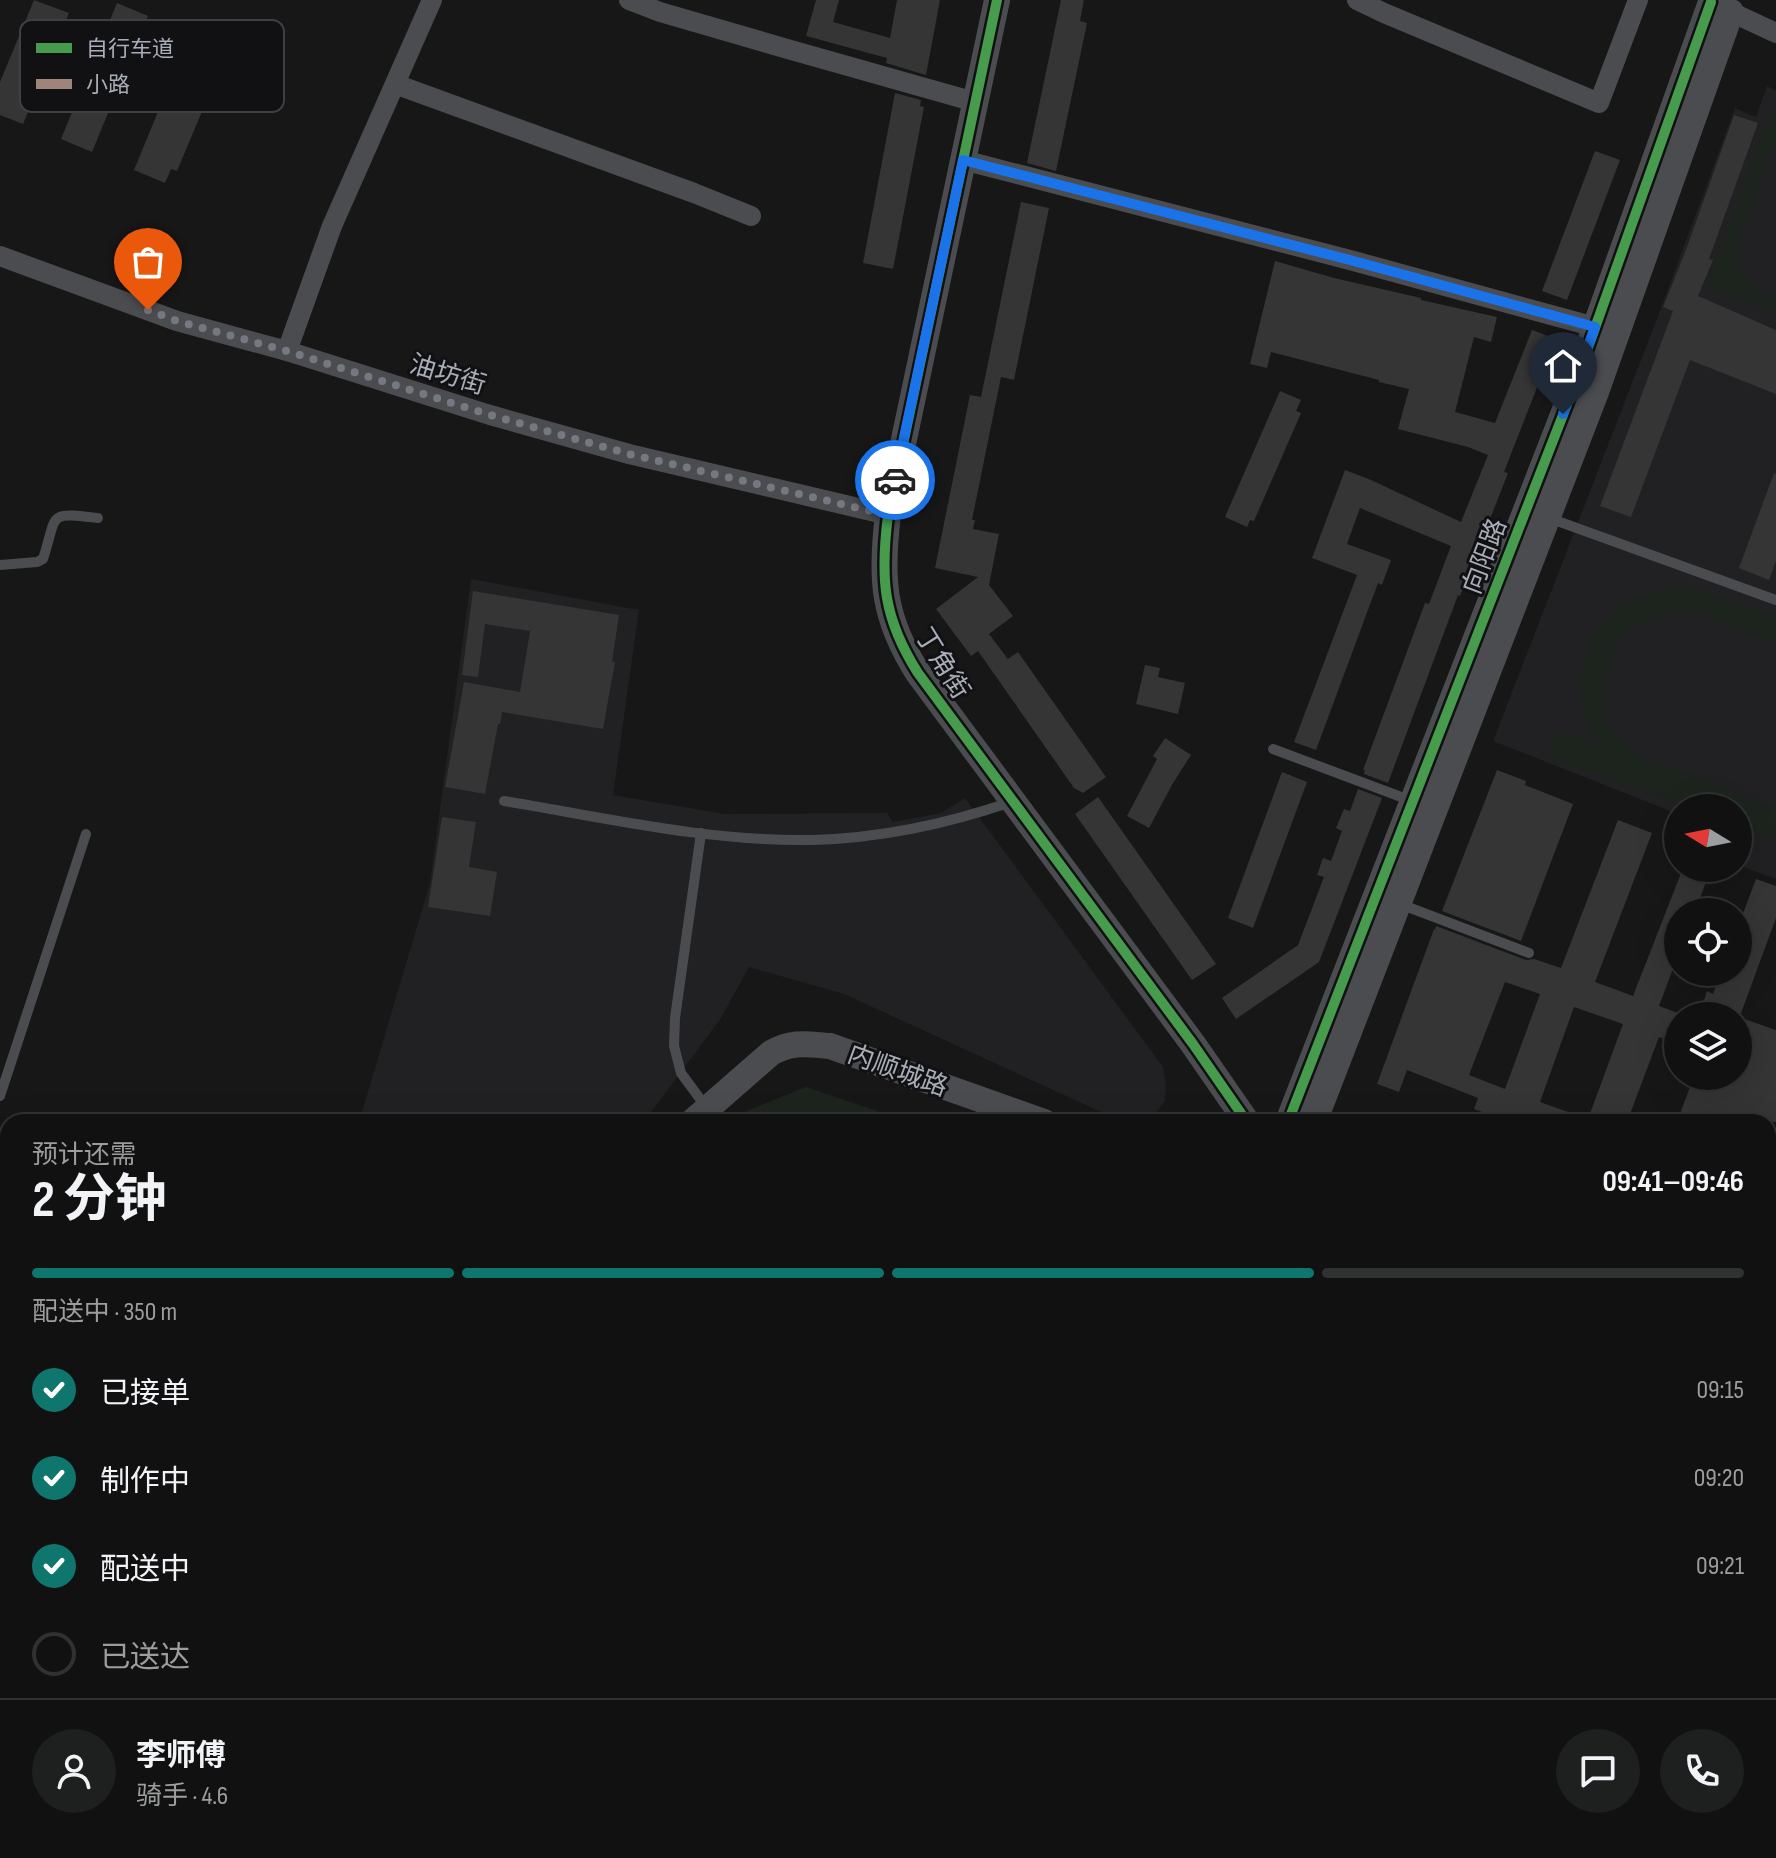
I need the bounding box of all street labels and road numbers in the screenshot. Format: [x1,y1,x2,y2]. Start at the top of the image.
street label: 油坊街 [406,349,489,402]
street label: 向阳路 [1457,515,1514,599]
street label: 丁角街 [908,623,976,705]
street label: 内顺城路 [843,1039,952,1104]

